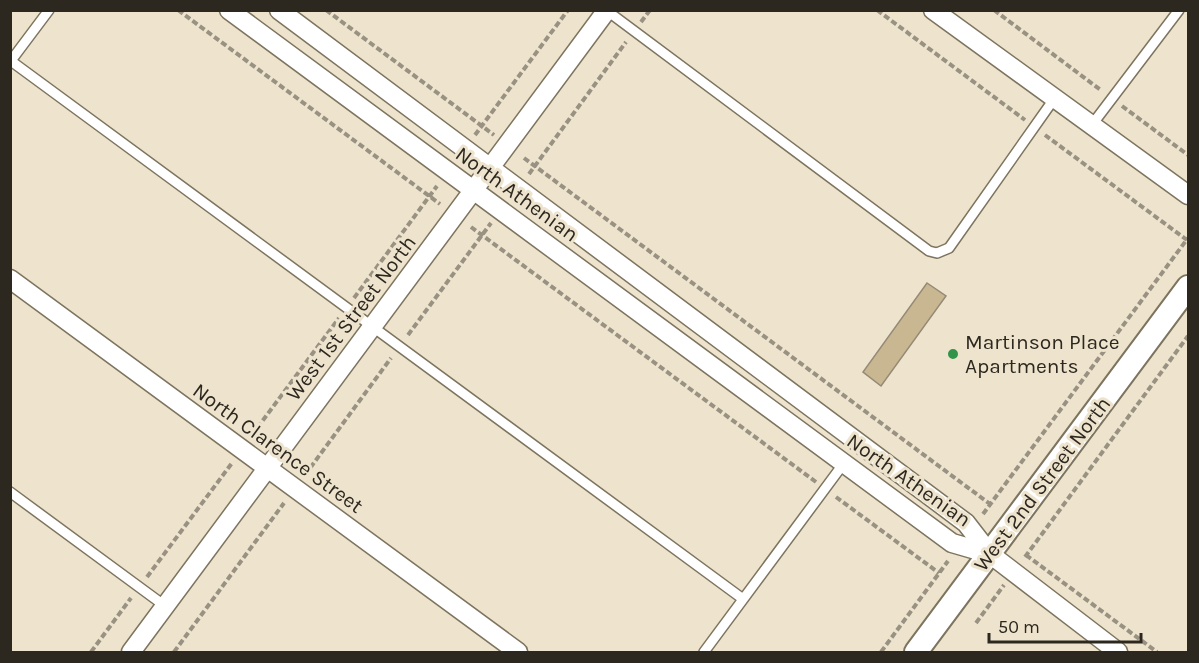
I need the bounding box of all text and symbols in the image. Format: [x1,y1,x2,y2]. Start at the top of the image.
street label: North Athenian [451,142,583,246]
street label: West 1st Street North [281,231,421,405]
place label: Martinson Place Apartments [965,330,1120,378]
marker: Martinson Place Apartments [946,347,960,361]
street label: North Clarence Street [188,378,368,518]
street label: West 2nd Street North [969,392,1115,576]
street label: North Athenian [842,428,976,532]
scale bar [989,606,1140,644]
text: 50 m [998,616,1040,638]

